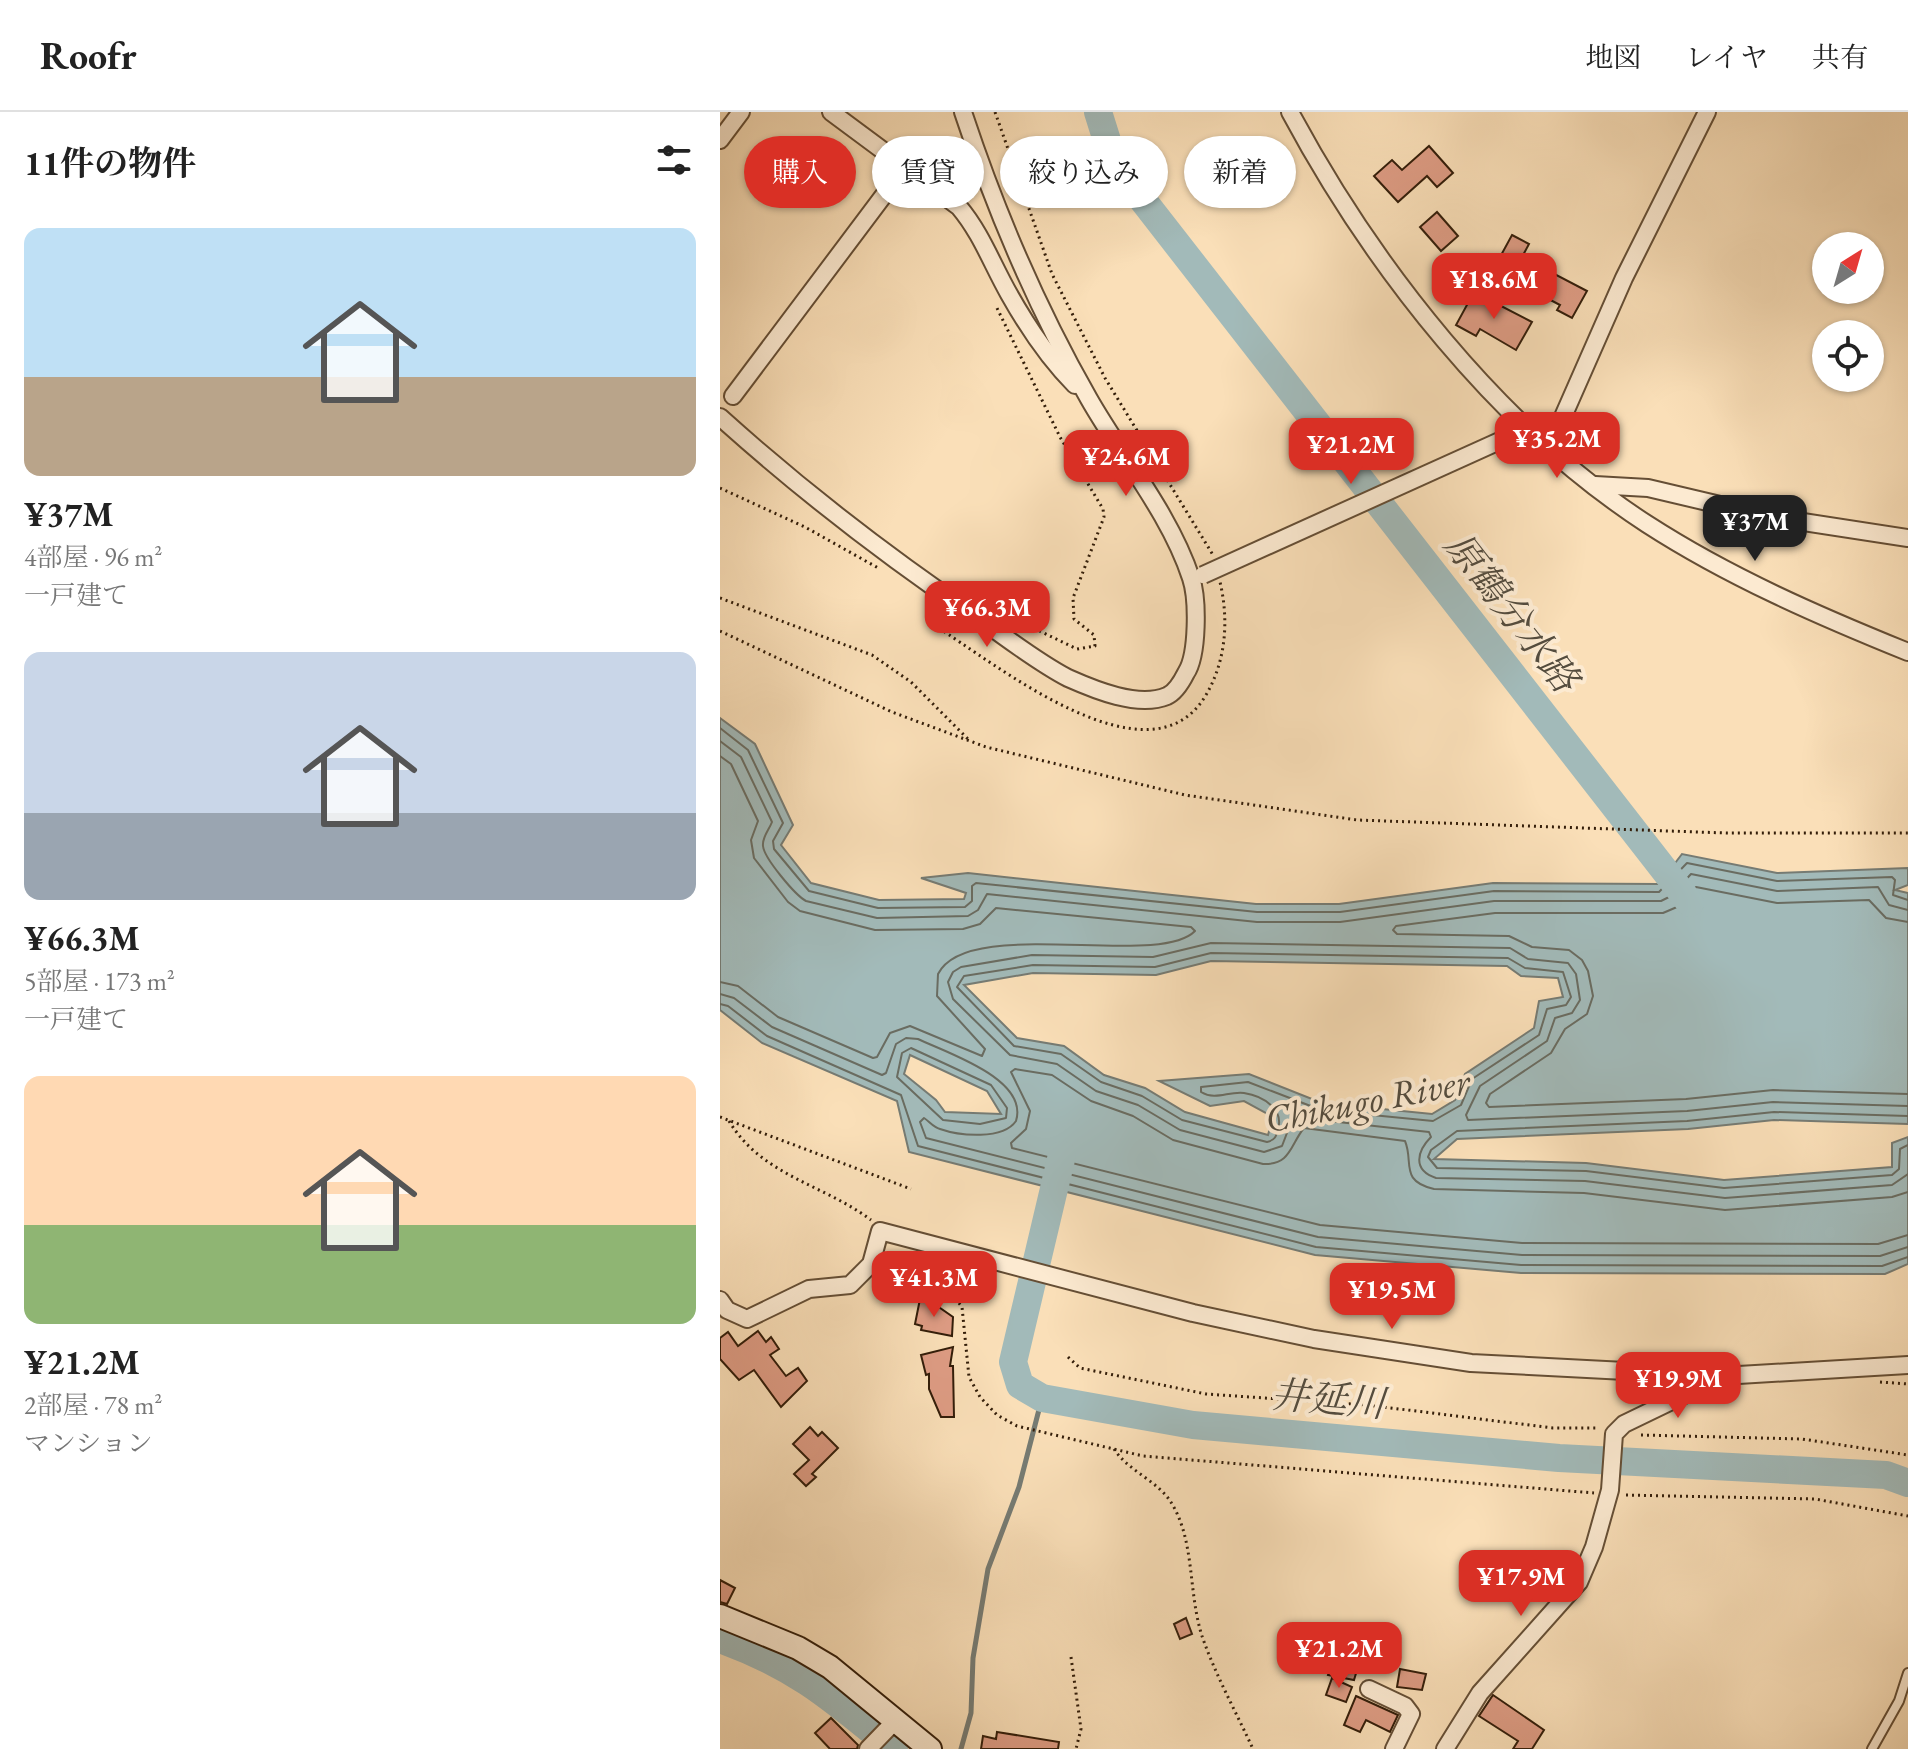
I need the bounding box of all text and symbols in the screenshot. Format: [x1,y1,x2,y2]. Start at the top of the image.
text: Roofr [40,31,137,80]
text: 地図 [1585,39,1641,75]
text: レイヤ [1685,39,1768,75]
text: 共有 [1812,39,1868,75]
chip: 購入 [744,136,856,208]
chip: 賃貸 [872,136,984,208]
chip: 絞り込み [1000,136,1168,208]
chip: 新着 [1184,136,1296,208]
icon: filters [652,138,696,182]
text: 11件の物件 [24,141,196,185]
north arrow [1812,232,1884,304]
map controls [1812,232,1884,392]
pin: ¥18.6M [1429,253,1559,321]
text: ¥18.6M [1450,262,1538,296]
icon: home [288,280,432,424]
button: locate [1812,320,1884,392]
pin: ¥35.2M [1492,412,1622,480]
pin: ¥21.2M [1286,418,1416,486]
text: ¥35.2M [1513,421,1601,455]
text: ¥21.2M [1307,427,1395,461]
pin: ¥24.6M [1061,430,1191,498]
text: ¥24.6M [1082,439,1170,473]
text: ¥37M [24,492,113,536]
pin: ¥37M [1708,495,1802,563]
text: ¥37M [1721,504,1789,538]
water label: 原鶴分水路 [1435,522,1592,704]
text: 4部屋 · 96 m² [24,540,162,574]
text: 一戸建て [24,578,128,612]
pin: ¥66.3M [922,581,1052,649]
text: ¥66.3M [943,590,1031,624]
icon: home [288,704,432,848]
text: ¥66.3M [24,916,140,960]
text: 5部屋 · 173 m² [24,964,175,998]
text: 一戸建て [24,1002,128,1036]
water label: Chikugo River [1260,1055,1475,1143]
icon: home [288,1128,432,1272]
pin: ¥41.3M [869,1251,999,1319]
text: ¥41.3M [890,1260,978,1294]
pin: ¥19.5M [1327,1263,1457,1331]
text: ¥19.5M [1348,1272,1436,1306]
text: ¥21.2M [24,1340,140,1384]
pin: ¥19.9M [1613,1352,1743,1420]
text: ¥19.9M [1634,1361,1722,1395]
water label: 井延川 [1269,1369,1391,1428]
text: 2部屋 · 78 m² [24,1388,162,1422]
text: マンション [24,1426,153,1460]
pin: ¥17.9M [1456,1550,1586,1618]
text: ¥17.9M [1477,1559,1565,1593]
pin: ¥21.2M [1274,1622,1404,1690]
text: ¥21.2M [1295,1631,1383,1665]

